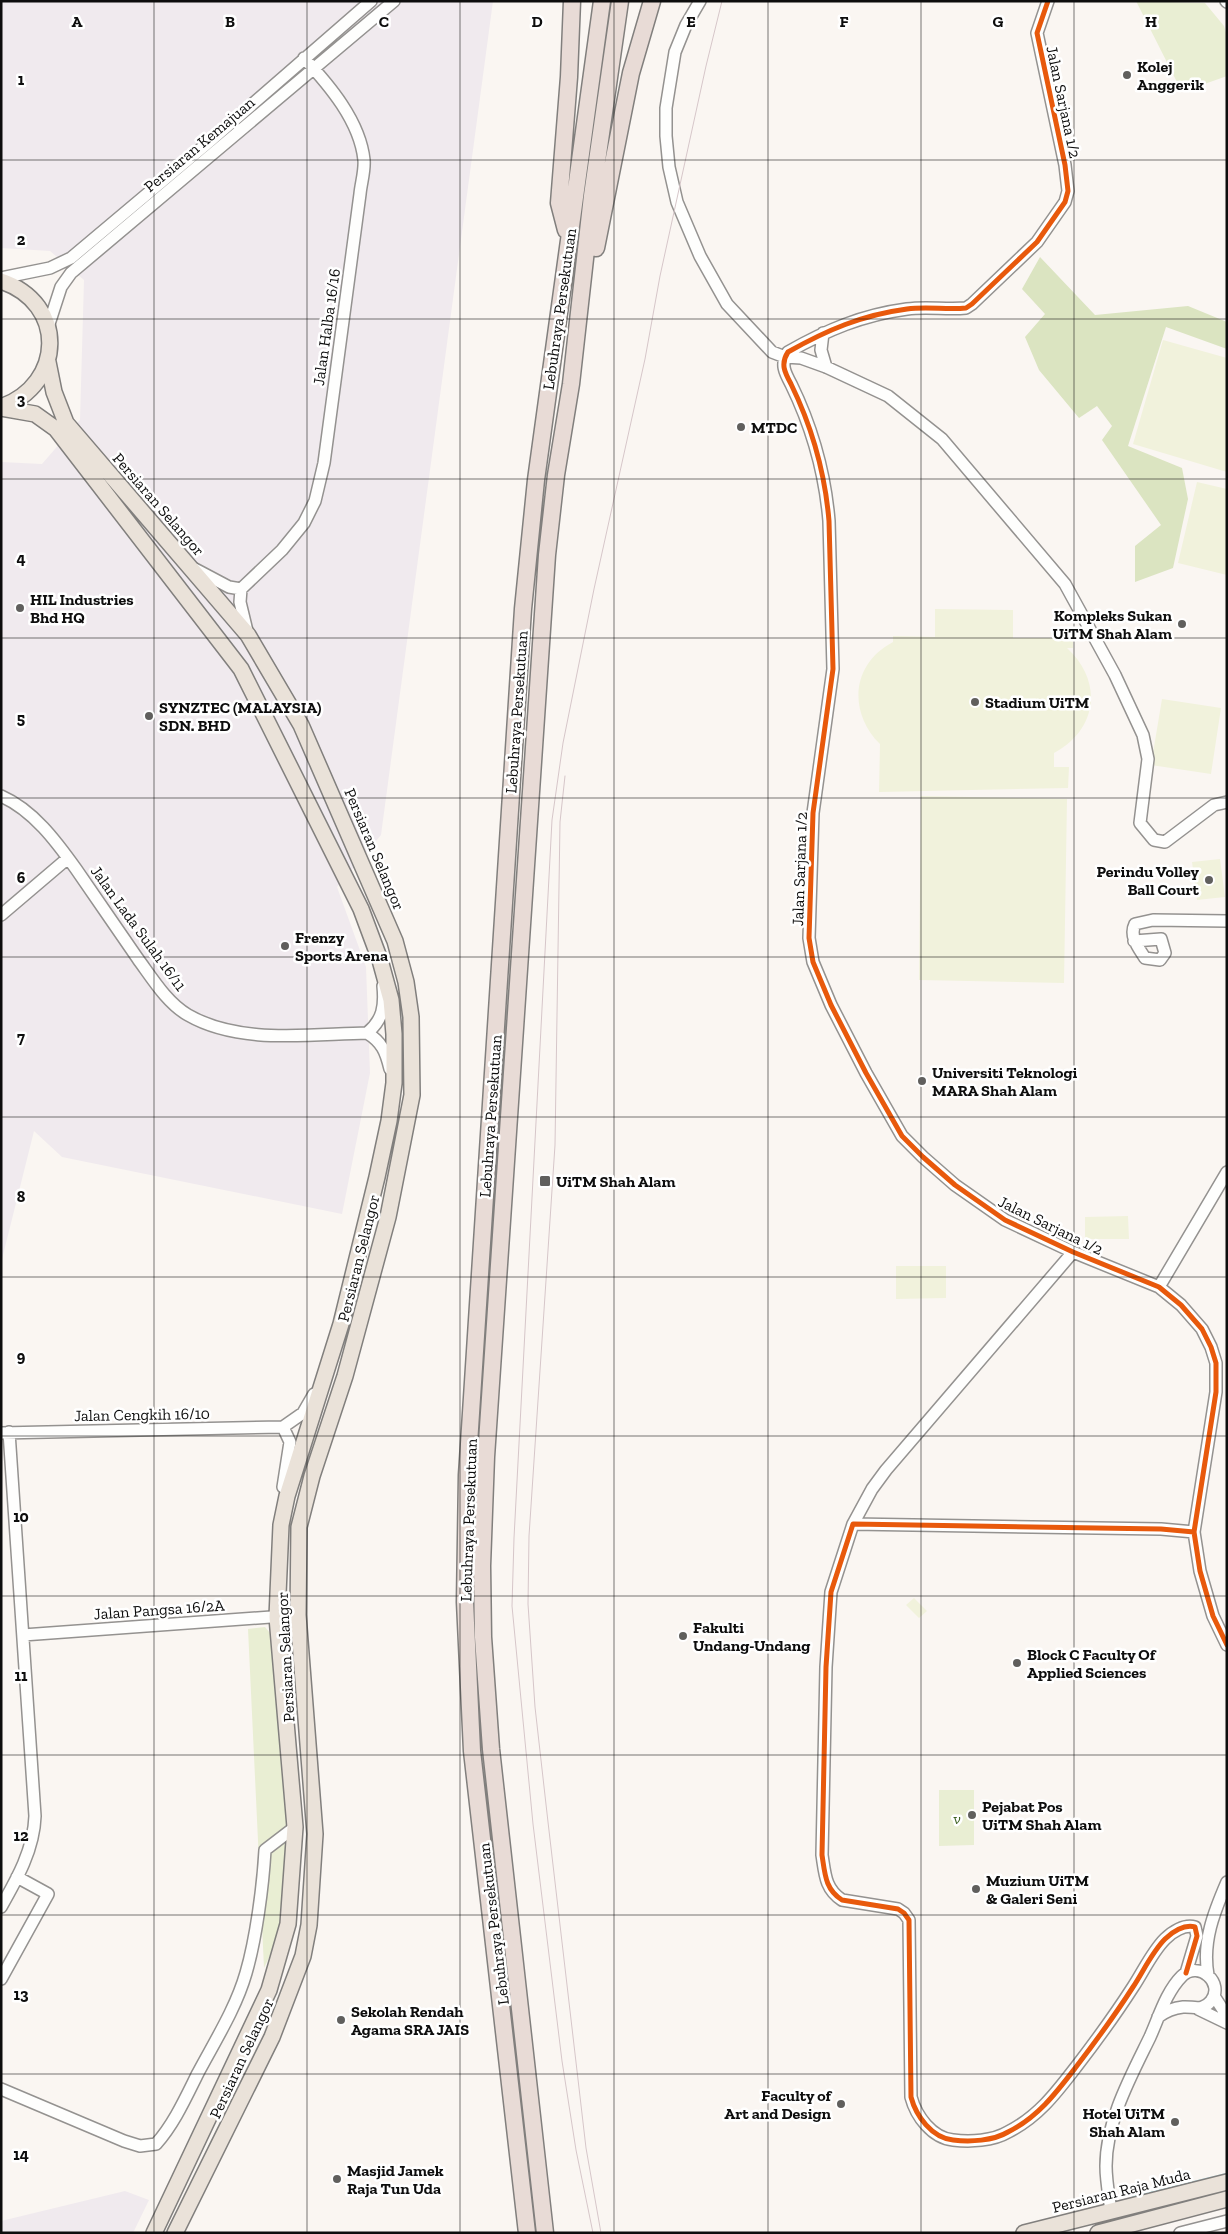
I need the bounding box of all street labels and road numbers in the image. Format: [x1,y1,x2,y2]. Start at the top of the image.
street label: Jalan Sarjana 1/2 [1042,44,1085,160]
street label: Persiaran Kemajuan [140,92,259,196]
street label: Lebuhraya Persekutuan [539,226,580,391]
street label: Jalan Halba 16/16 [309,267,344,387]
street label: Persiaran Selangor [109,449,209,560]
street label: Lebuhraya Persekutuan [501,629,532,794]
street label: Persiaran Selangor [340,785,409,913]
street label: Jalan Sarjana 1/2 [788,812,811,926]
street label: Jalan Lada Sulah 16/11 [87,862,190,995]
street label: Lebuhraya Persekutuan [475,1033,506,1198]
street label: Persiaran Selangor [333,1192,384,1324]
street label: Jalan Sarjana 1/2 [995,1192,1106,1259]
street label: Jalan Cengkih 16/10 [74,1404,210,1425]
street label: Lebuhraya Persekutuan [456,1437,481,1602]
street label: Persiaran Selangor [273,1591,298,1723]
street label: Jalan Pangsa 16/2A [93,1595,226,1624]
street label: Lebuhraya Persekutuan [474,1841,513,2006]
street label: Persiaran Selangor [205,1995,278,2121]
street label: Persiaran Raja Muda [1050,2164,1192,2217]

